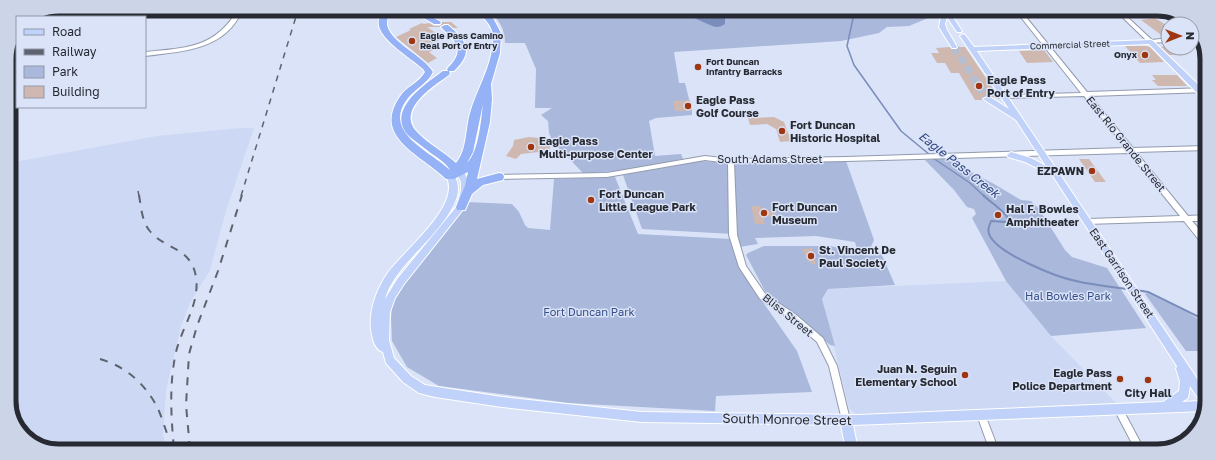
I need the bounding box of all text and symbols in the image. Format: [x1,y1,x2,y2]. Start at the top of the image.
legend [16,16,146,108]
north arrow [1160,16,1200,56]
text: Road [52,24,81,39]
place label: Eagle Pass Camino Real Port of Entry [420,30,504,51]
text: N [1184,32,1197,40]
marker: Eagle Pass Camino Real Port of Entry [407,36,417,46]
street label: Commercial Street [1030,38,1111,51]
text: Railway [52,44,97,59]
place label: Onyx [1114,49,1138,60]
marker: Onyx [1140,50,1150,60]
place label: Fort Duncan Infantry Barracks [706,56,782,77]
marker: Fort Duncan Infantry Barracks [693,62,703,72]
text: Park [52,64,78,79]
place label: Eagle Pass Port of Entry [987,73,1055,99]
marker: Eagle Pass Port of Entry [974,81,984,91]
text: Building [52,84,100,99]
place label: Eagle Pass Golf Course [696,93,759,119]
street label: East Río Grande Street [1084,93,1169,194]
marker: Eagle Pass Golf Course [683,101,693,111]
place label: Fort Duncan Historic Hospital [790,118,881,144]
marker: Fort Duncan Historic Hospital [777,126,787,136]
water label: Eagle Pass Creek [916,128,1004,202]
place label: Eagle Pass Multi-purpose Center [539,134,654,160]
marker: Eagle Pass Multi-purpose Center [526,142,536,152]
street label: South Adams Street [717,152,823,165]
place label: EZPAWN [1037,164,1084,177]
marker: EZPAWN [1087,166,1097,176]
place label: Fort Duncan Little League Park [599,187,696,213]
marker: Fort Duncan Little League Park [586,195,596,205]
place label: Fort Duncan Museum [772,200,837,226]
place label: Hal F. Bowles Amphitheater [1006,202,1080,228]
marker: Fort Duncan Museum [759,208,769,218]
marker: Hal F. Bowles Amphitheater [993,210,1003,220]
street label: East Garrison Street [1087,225,1157,320]
place label: St. Vincent De Paul Society [819,243,896,269]
marker: St. Vincent De Paul Society [806,251,816,261]
park label: Hal Bowles Park [1025,289,1111,302]
street label: Bliss Street [761,290,816,339]
park label: Fort Duncan Park [543,305,635,318]
place label: Juan N. Seguin Elementary School [855,362,957,388]
place label: Eagle Pass Police Department [1012,366,1113,392]
marker: Juan N. Seguin Elementary School [960,370,970,380]
marker: Eagle Pass Police Department [1115,374,1125,384]
marker: City Hall [1143,375,1153,385]
place label: City Hall [1125,386,1172,399]
street label: South Monroe Street [722,410,852,428]

